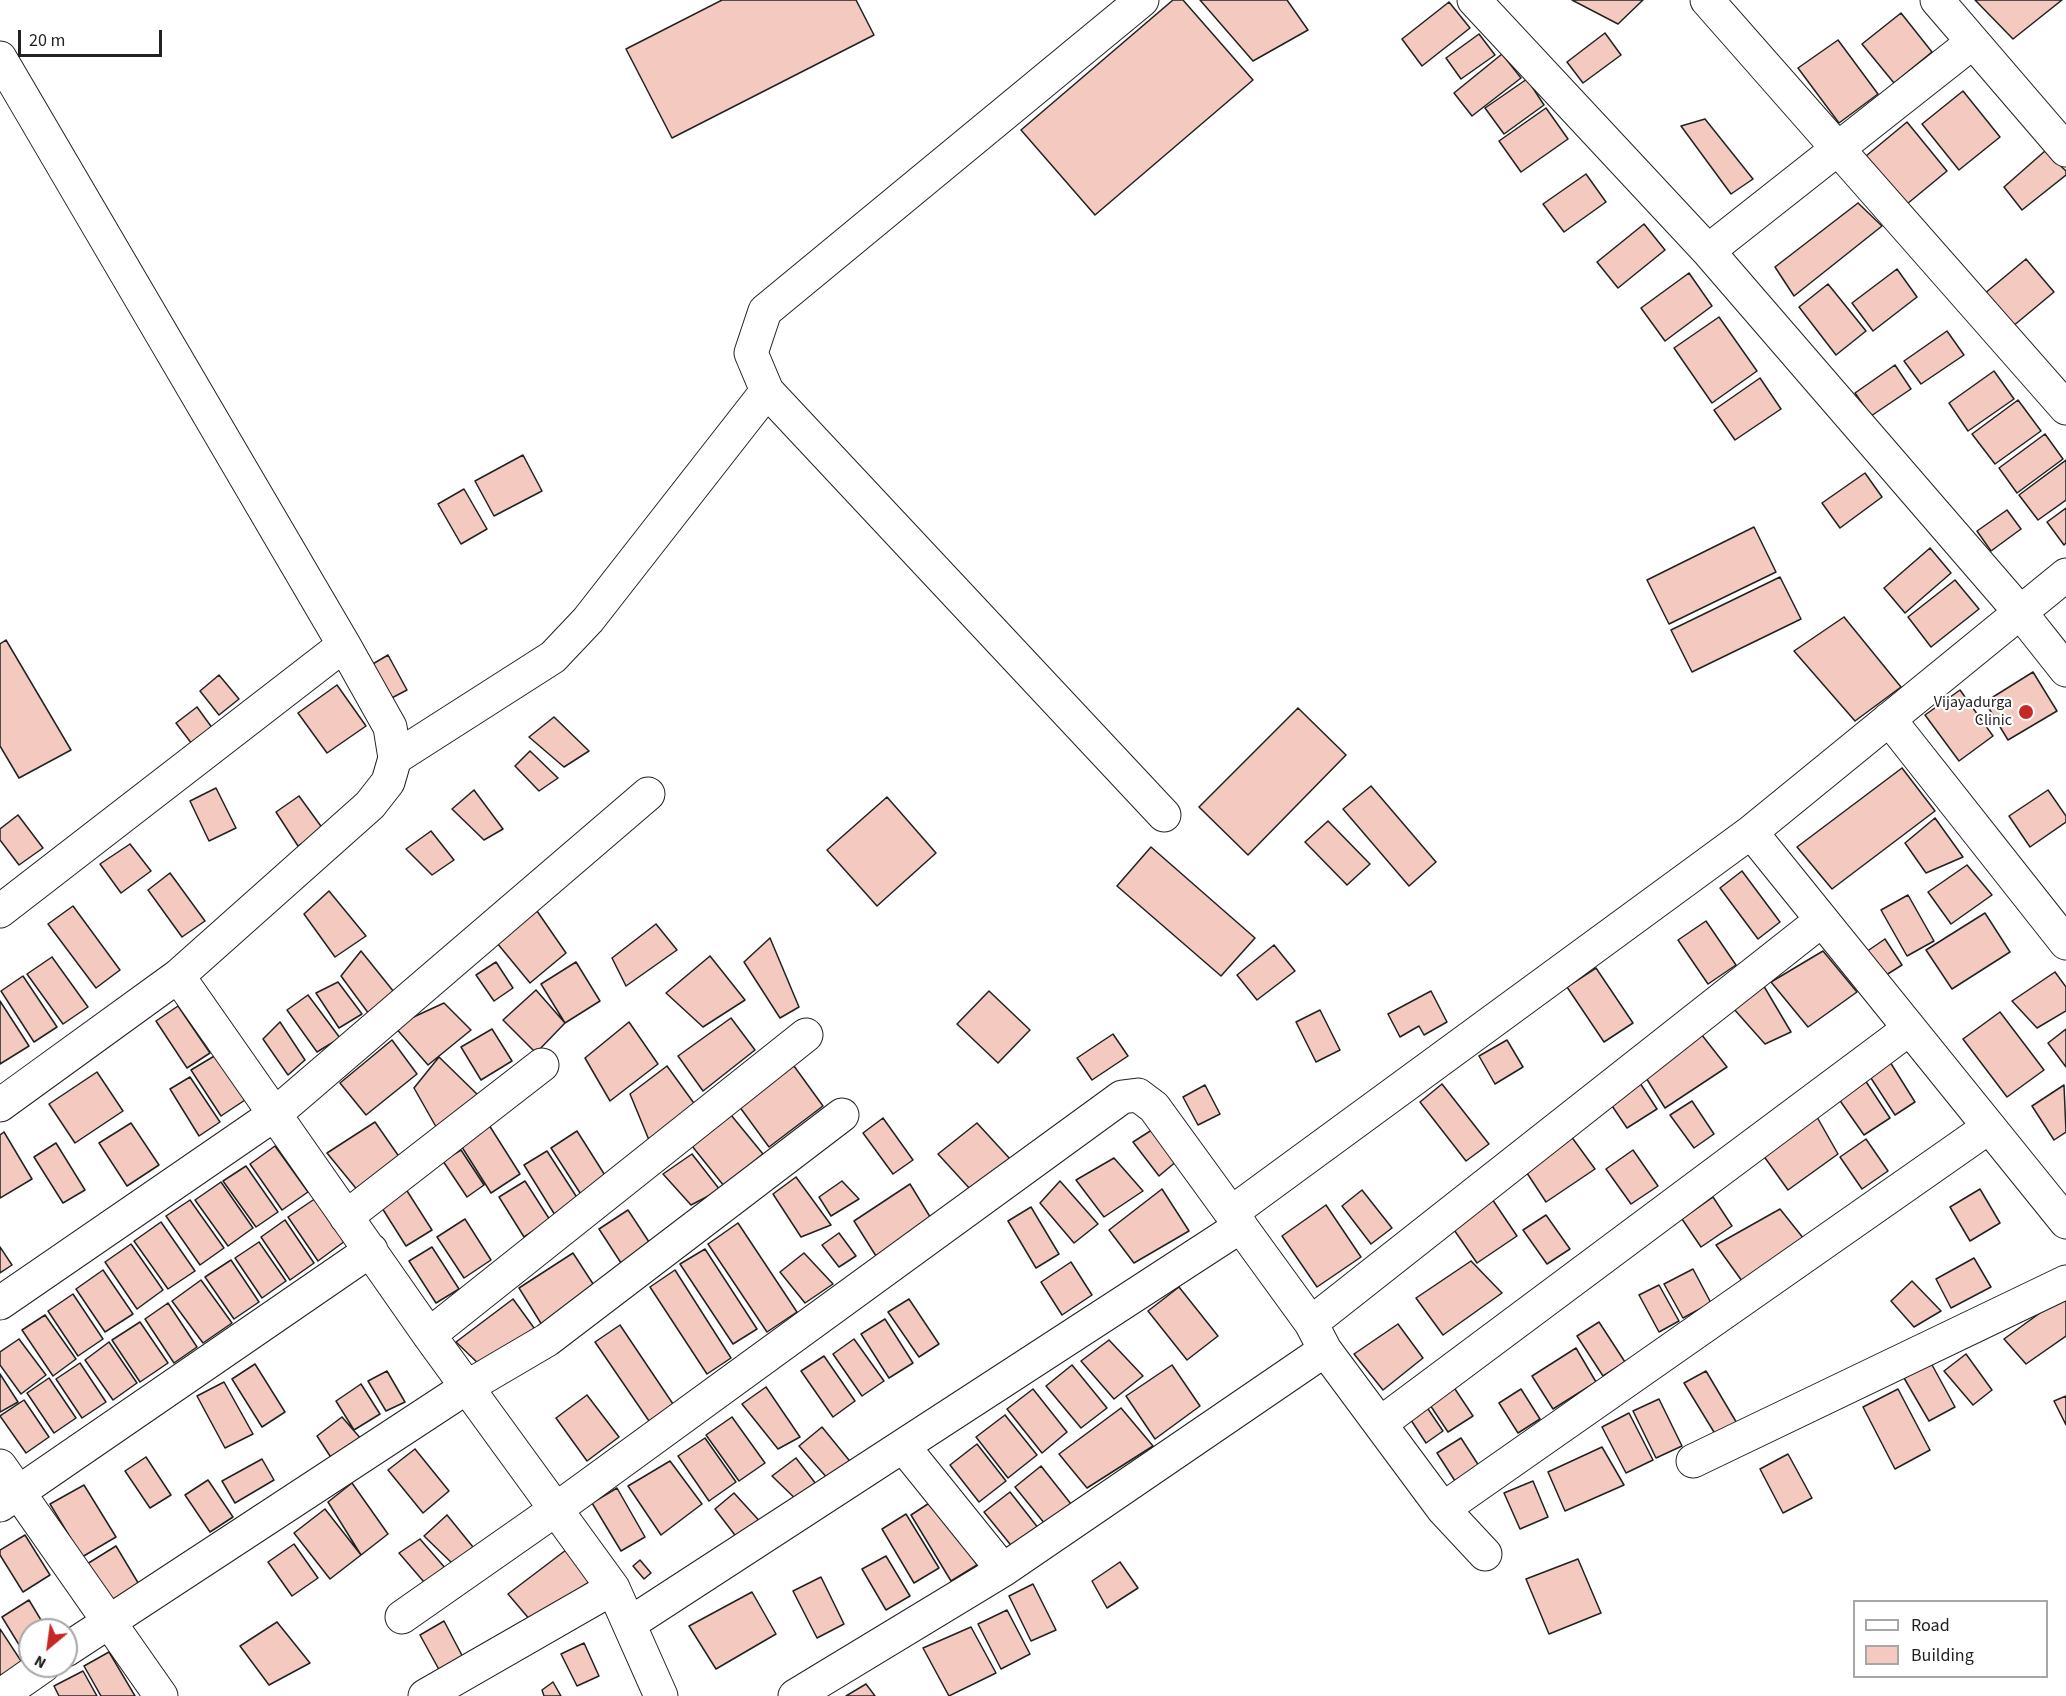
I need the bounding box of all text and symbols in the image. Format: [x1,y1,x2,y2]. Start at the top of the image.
scale bar [21,18,165,56]
text: 20 m [29,28,65,53]
place label: Vijayadurga Clinic [1934,693,2012,731]
marker: Vijayadurga Clinic [2017,703,2035,721]
legend [1853,1600,2048,1678]
text: Road [1911,1613,1950,1638]
north arrow [18,1618,78,1678]
text: Building [1911,1643,1974,1668]
text: N [30,1650,50,1674]

